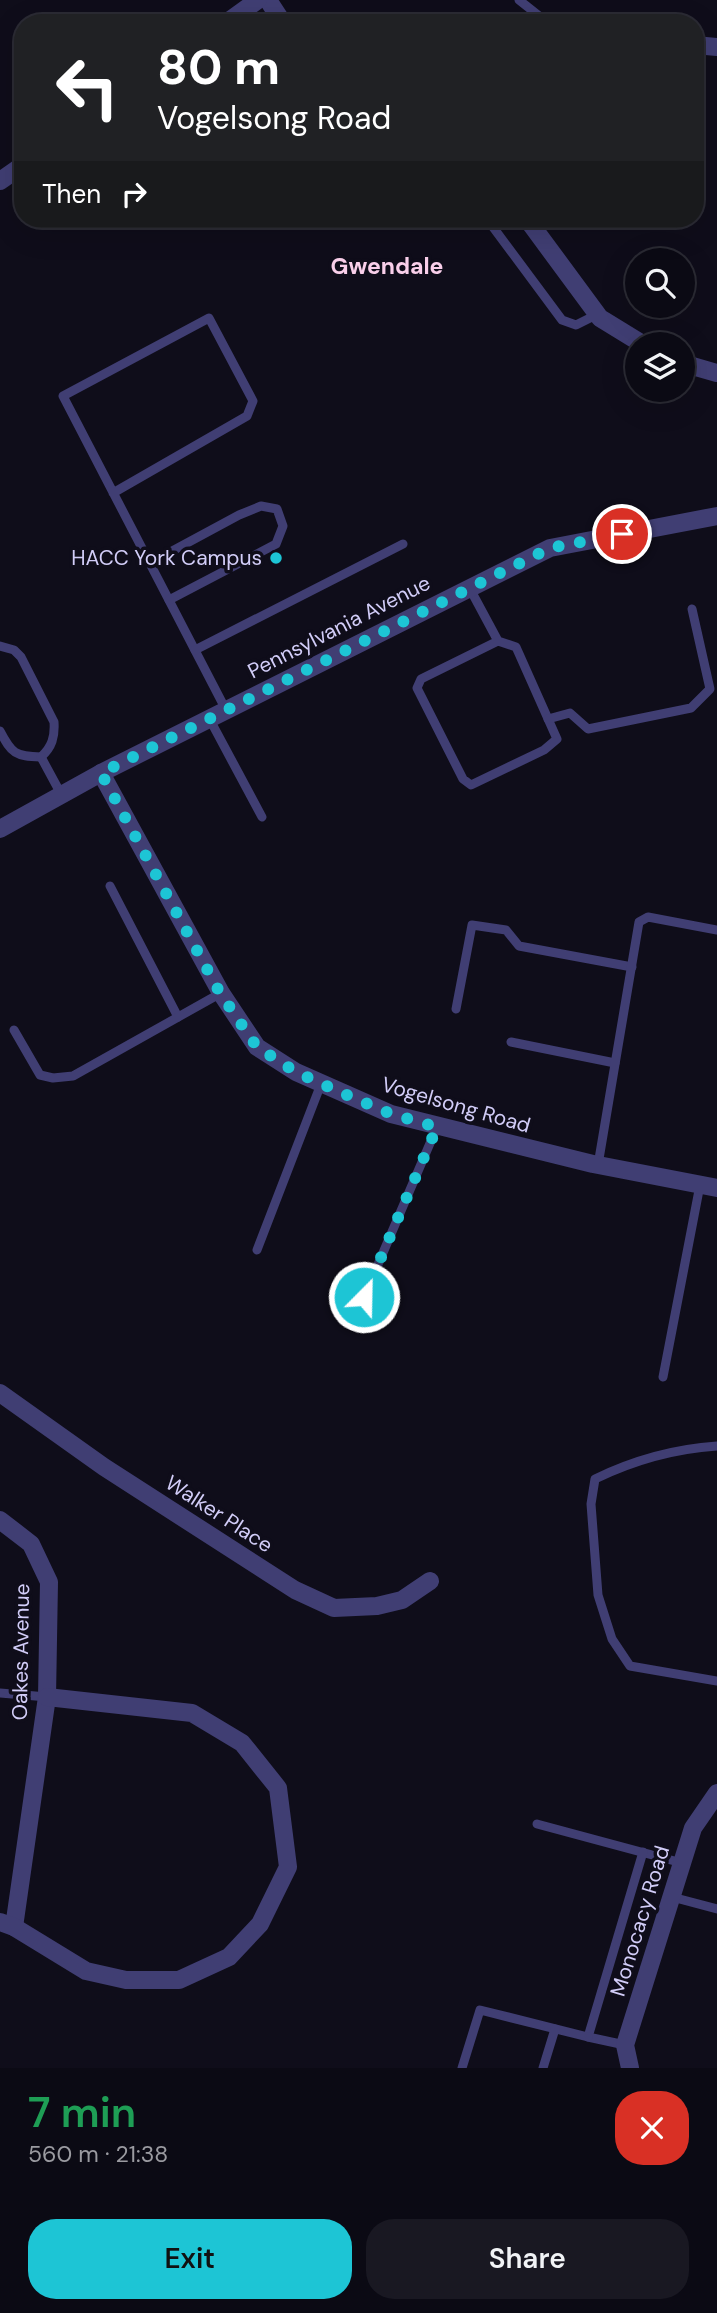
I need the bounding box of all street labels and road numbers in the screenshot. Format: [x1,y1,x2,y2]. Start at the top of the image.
street label: Pennsylvania Avenue [243,569,435,685]
street label: Vogelsong Road [378,1070,534,1140]
street label: Walker Place [160,1469,278,1559]
street label: Oakes Avenue [6,1583,36,1721]
street label: Monocacy Road [604,1842,676,2000]

